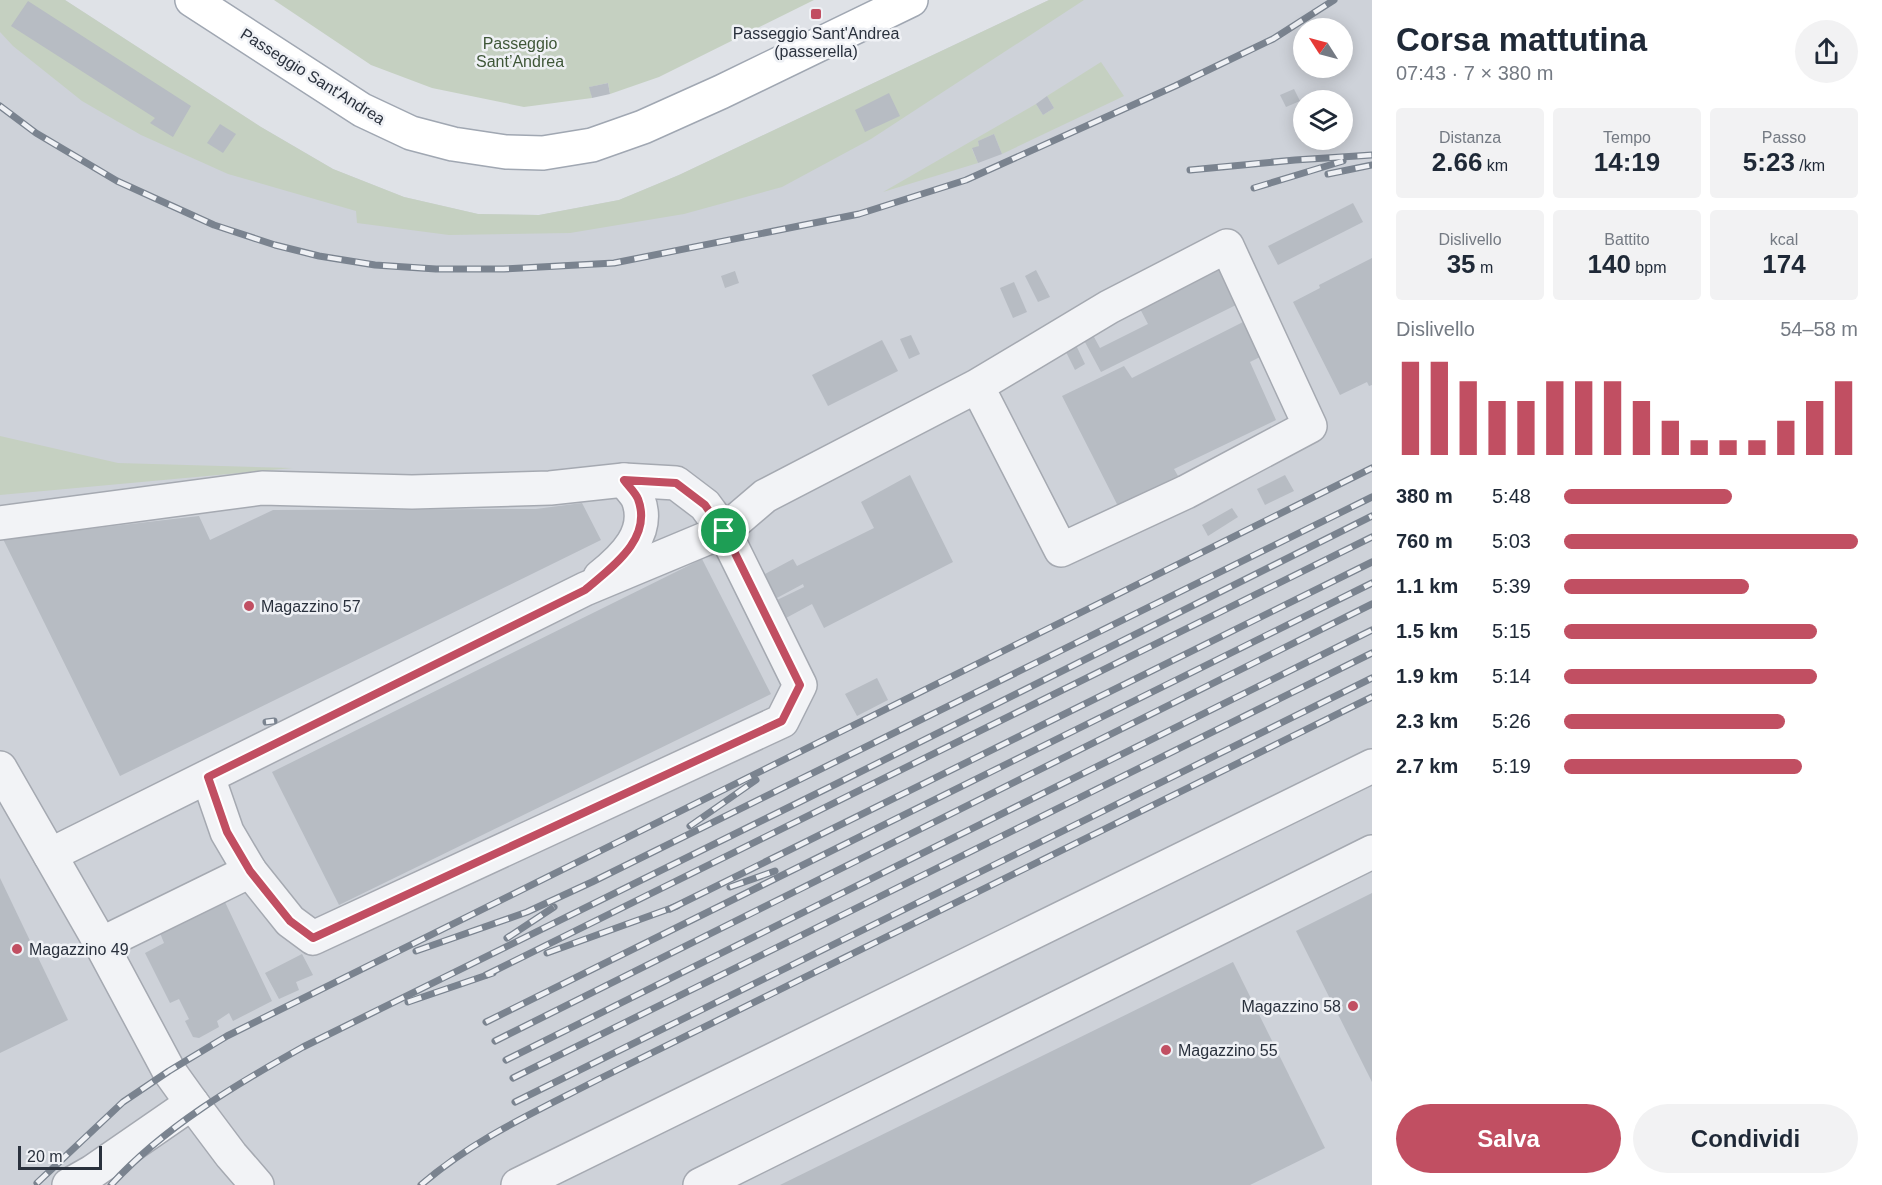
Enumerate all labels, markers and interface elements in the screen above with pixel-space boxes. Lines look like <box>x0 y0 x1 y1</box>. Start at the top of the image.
marker: Passeggio Sant'Andrea (passerella) <box>809 7 823 21</box>
north arrow <box>1293 18 1353 78</box>
map controls <box>1293 18 1353 150</box>
button: share <box>1795 20 1858 83</box>
text: Corsa mattutina <box>1396 21 1647 58</box>
street label: Passeggio Sant'Andrea <box>238 25 388 128</box>
place label: Passeggio Sant'Andrea (passerella) <box>733 25 899 60</box>
park label: Passeggio Sant’Andrea <box>476 35 564 70</box>
text: 07:43 · 7 × 380 m <box>1396 62 1553 84</box>
button: layers <box>1293 90 1353 150</box>
text: Distanza <box>1439 129 1501 146</box>
text: Tempo <box>1603 129 1651 146</box>
text: Passo <box>1762 129 1806 146</box>
text: 2.66 <box>1432 147 1482 177</box>
text: 14:19 <box>1594 147 1660 177</box>
text: 5:23 <box>1743 147 1795 177</box>
text: km <box>1482 157 1508 174</box>
text: /km <box>1795 157 1825 174</box>
text: Dislivello <box>1438 231 1502 248</box>
text: Battito <box>1604 231 1650 248</box>
text: kcal <box>1770 231 1798 248</box>
text: 35 <box>1447 249 1476 279</box>
text: 140 <box>1588 249 1631 279</box>
text: 174 <box>1762 249 1806 279</box>
text: m <box>1476 259 1493 276</box>
text: bpm <box>1631 259 1666 276</box>
text: Dislivello <box>1396 318 1475 340</box>
text: 54–58 m <box>1780 318 1858 340</box>
text: 380 m <box>1396 485 1453 507</box>
text: 5:48 <box>1492 485 1531 507</box>
pin <box>698 505 749 556</box>
icon: arrive <box>707 514 740 547</box>
text: 760 m <box>1396 530 1453 552</box>
text: 5:03 <box>1492 530 1531 552</box>
text: 1.1 km <box>1396 575 1458 597</box>
text: 5:39 <box>1492 575 1531 597</box>
place label: Magazzino 57 <box>261 598 361 615</box>
marker: Magazzino 57 <box>242 599 256 613</box>
text: 1.5 km <box>1396 620 1458 642</box>
text: 5:15 <box>1492 620 1531 642</box>
text: 1.9 km <box>1396 665 1458 687</box>
text: 5:14 <box>1492 665 1531 687</box>
text: 2.3 km <box>1396 710 1458 732</box>
text: 5:26 <box>1492 710 1531 732</box>
text: 2.7 km <box>1396 755 1458 777</box>
text: 5:19 <box>1492 755 1531 777</box>
place label: Magazzino 49 <box>29 941 129 958</box>
marker: Magazzino 49 <box>10 942 24 956</box>
place label: Magazzino 58 <box>1241 998 1341 1015</box>
marker: Magazzino 58 <box>1346 999 1360 1013</box>
place label: Magazzino 55 <box>1178 1042 1278 1059</box>
marker: Magazzino 55 <box>1159 1043 1173 1057</box>
button: Salva <box>1396 1104 1621 1173</box>
button: Condividi <box>1633 1104 1858 1173</box>
scale bar <box>18 1143 102 1170</box>
text: 20 m <box>27 1148 63 1165</box>

